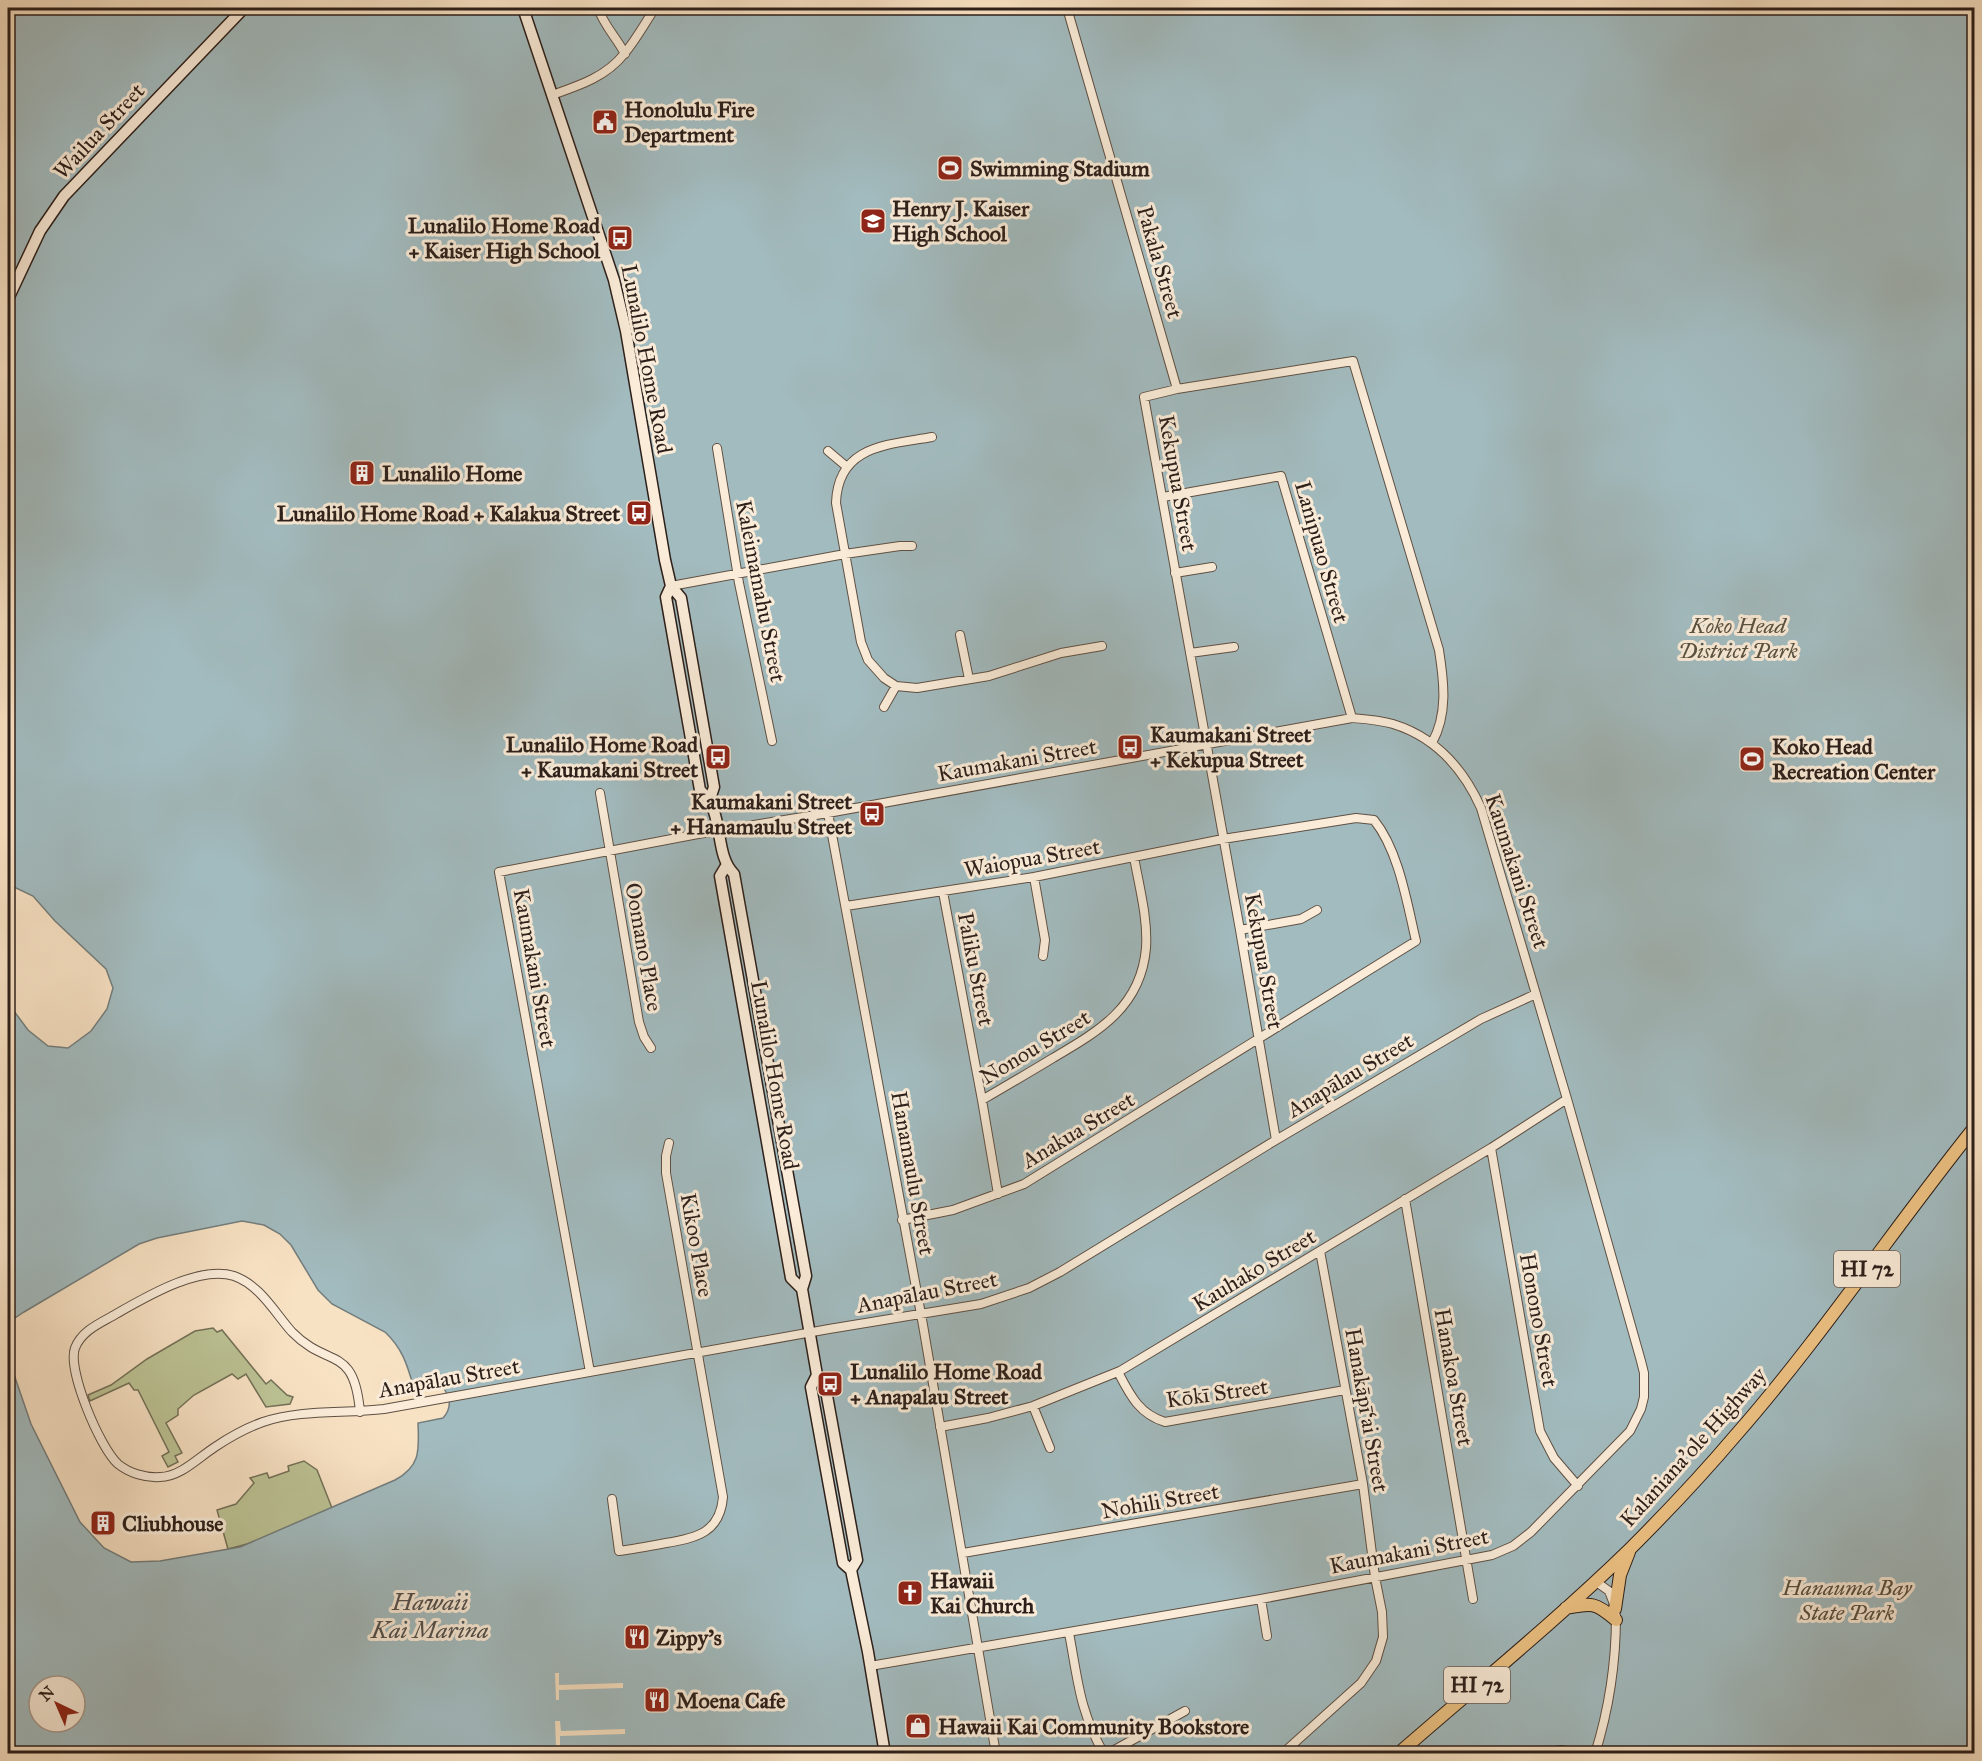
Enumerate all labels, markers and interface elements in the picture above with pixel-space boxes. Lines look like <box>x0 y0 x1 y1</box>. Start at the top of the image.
street label: Wailua Street <box>48 77 150 185</box>
place label: Honolulu Fire Department <box>624 96 755 148</box>
public building icon: Honolulu Fire Department <box>590 107 620 137</box>
sports icon: Swimming Stadium <box>935 153 965 183</box>
place label: Swimming Stadium <box>970 155 1150 182</box>
place label: Henry J. Kaiser High School <box>892 195 1030 247</box>
street label: Pakala Street <box>1131 203 1189 321</box>
school or university icon: Henry J. Kaiser High School <box>858 206 888 236</box>
place label: Lunalilo Home Road + Kaiser High School <box>408 212 601 264</box>
bus stop icon: Lunalilo Home Road + Kaiser High School <box>605 223 635 253</box>
street label: Lunalilo Home Road <box>615 262 679 456</box>
street label: Kekupua Street <box>1153 413 1203 553</box>
building icon: Lunalilo Home <box>347 458 377 488</box>
place label: Lunalilo Home <box>382 460 523 487</box>
street label: Lanipuao Street <box>1289 478 1355 626</box>
bus stop icon: Lunalilo Home Road + Kalakua Street <box>624 498 654 528</box>
street label: Kaleimamahu Street <box>730 498 792 684</box>
place label: Lunalilo Home Road + Kalakua Street <box>277 500 620 527</box>
park label: Koko Head District Park <box>1678 612 1798 664</box>
place label: Kaumakani Street + Kekupua Street <box>1150 721 1311 773</box>
place label: Lunalilo Home Road + Kaumakani Street <box>506 731 699 783</box>
bus stop icon: Kaumakani Street + Kekupua Street <box>1115 732 1145 762</box>
street label: Kaumakani Street <box>935 733 1099 787</box>
place label: Koko Head Recreation Center <box>1772 733 1936 785</box>
bus stop icon: Lunalilo Home Road + Kaumakani Street <box>703 742 733 772</box>
sports icon: Koko Head Recreation Center <box>1737 744 1767 774</box>
place label: Kaumakani Street + Hanamaulu Street <box>670 788 852 840</box>
street label: Kaumakani Street <box>1479 790 1555 952</box>
bus stop icon: Kaumakani Street + Hanamaulu Street <box>857 799 887 829</box>
street label: Waiopua Street <box>962 833 1102 883</box>
street label: Oomano Place <box>619 881 669 1013</box>
street label: Kaumakani Street <box>508 886 562 1050</box>
street label: Kekupua Street <box>1239 891 1289 1031</box>
street label: Paliku Street <box>952 910 1000 1028</box>
street label: Lunalilo Home Road <box>745 978 805 1172</box>
street label: Nonou Street <box>975 1003 1095 1090</box>
street label: Anapālau Street <box>1281 1027 1418 1124</box>
street label: Anakua Street <box>1016 1086 1139 1175</box>
street label: Hanamaulu Street <box>885 1089 941 1257</box>
street label: Kikoo Place <box>675 1191 719 1299</box>
street label: Kauhako Street <box>1188 1223 1321 1317</box>
street label: Honono Street <box>1514 1251 1564 1389</box>
road number: HI 72 <box>1834 1251 1900 1287</box>
street label: Anapālau Street <box>853 1265 1000 1319</box>
street label: Hanakoa Street <box>1429 1306 1479 1448</box>
street label: Hanakāpī‘ai Street <box>1339 1326 1395 1494</box>
street label: Anapālau Street <box>375 1352 522 1404</box>
place label: Lunalilo Home Road + Anapalau Street <box>850 1358 1043 1410</box>
street label: Kalaniana’ole Highway <box>1614 1361 1772 1532</box>
bus stop icon: Lunalilo Home Road + Anapalau Street <box>815 1369 845 1399</box>
street label: Kōkī Street <box>1164 1372 1270 1414</box>
street label: Nohili Street <box>1099 1477 1221 1525</box>
building icon: Cliubhouse <box>88 1508 118 1538</box>
place label: Cliubhouse <box>122 1510 223 1537</box>
street label: Kaumakani Street <box>1327 1522 1491 1580</box>
place label: Hawaii Kai Church <box>930 1567 1035 1619</box>
park label: Hanauma Bay State Park <box>1781 1574 1913 1626</box>
church icon: Hawaii Kai Church <box>895 1578 925 1608</box>
water label: Hawaii Kai Marina <box>370 1587 489 1645</box>
restaurant icon: Zippy's <box>622 1622 652 1652</box>
place label: Zippy's <box>656 1624 722 1651</box>
road number: HI 72 <box>1444 1667 1510 1703</box>
north arrow <box>27 1674 87 1734</box>
text: N <box>35 1682 59 1705</box>
restaurant icon: Moena Cafe <box>642 1685 672 1715</box>
place label: Moena Cafe <box>676 1687 785 1714</box>
shop icon: Hawaii Kai Community Bookstore <box>903 1711 933 1741</box>
place label: Hawaii Kai Community Bookstore <box>938 1713 1249 1740</box>

